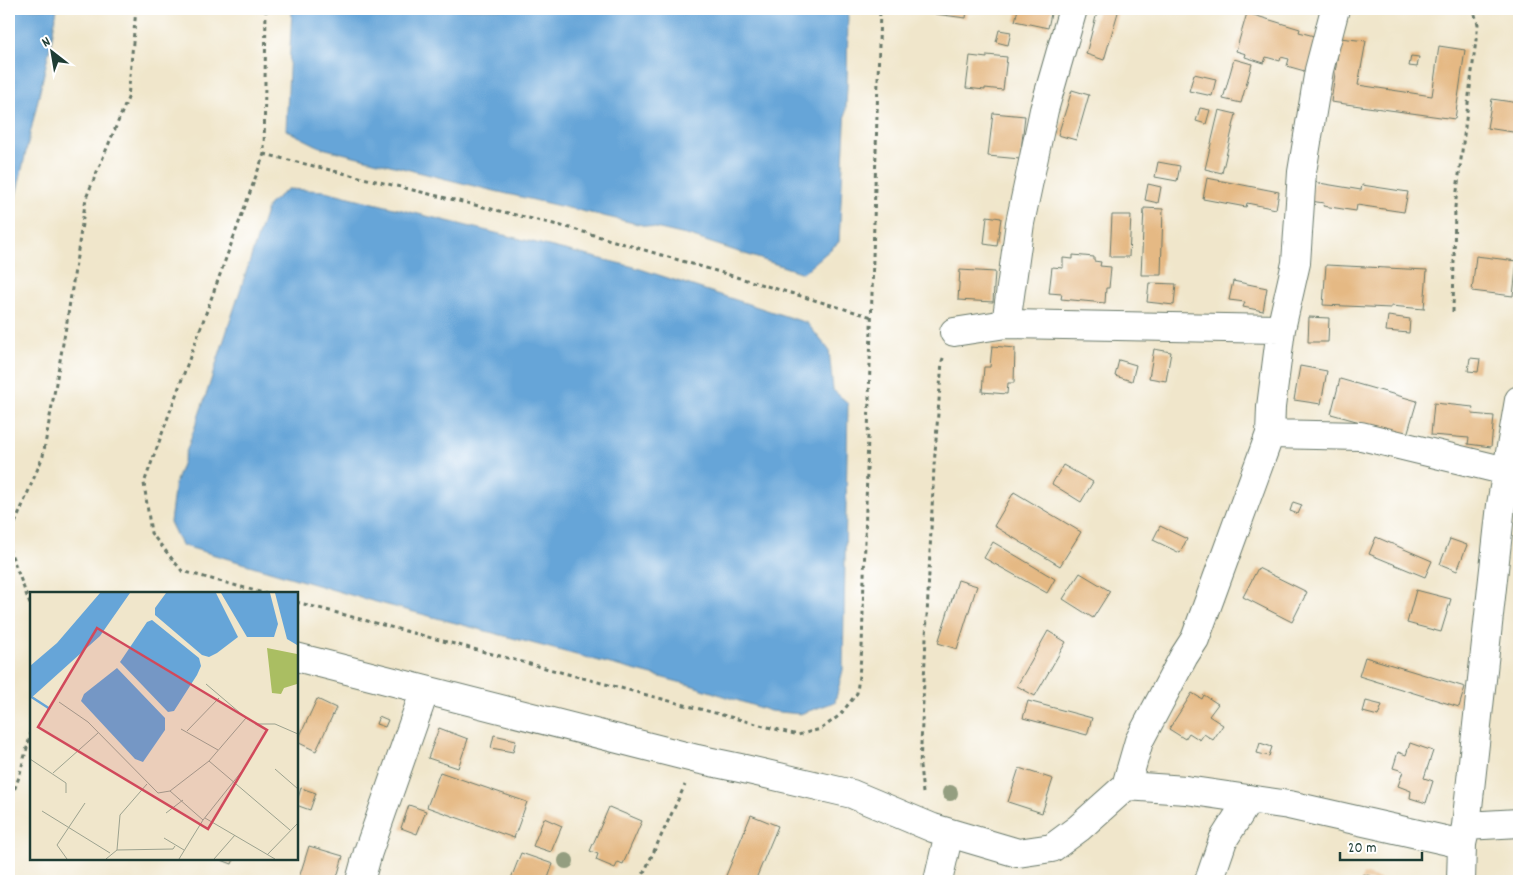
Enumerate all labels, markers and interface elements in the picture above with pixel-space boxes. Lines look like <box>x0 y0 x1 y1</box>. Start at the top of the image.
north arrow <box>28 28 78 78</box>
text: N <box>38 32 55 53</box>
inset map <box>30 592 298 860</box>
scale bar <box>1340 830 1423 862</box>
text: 20 m <box>1348 838 1376 860</box>

